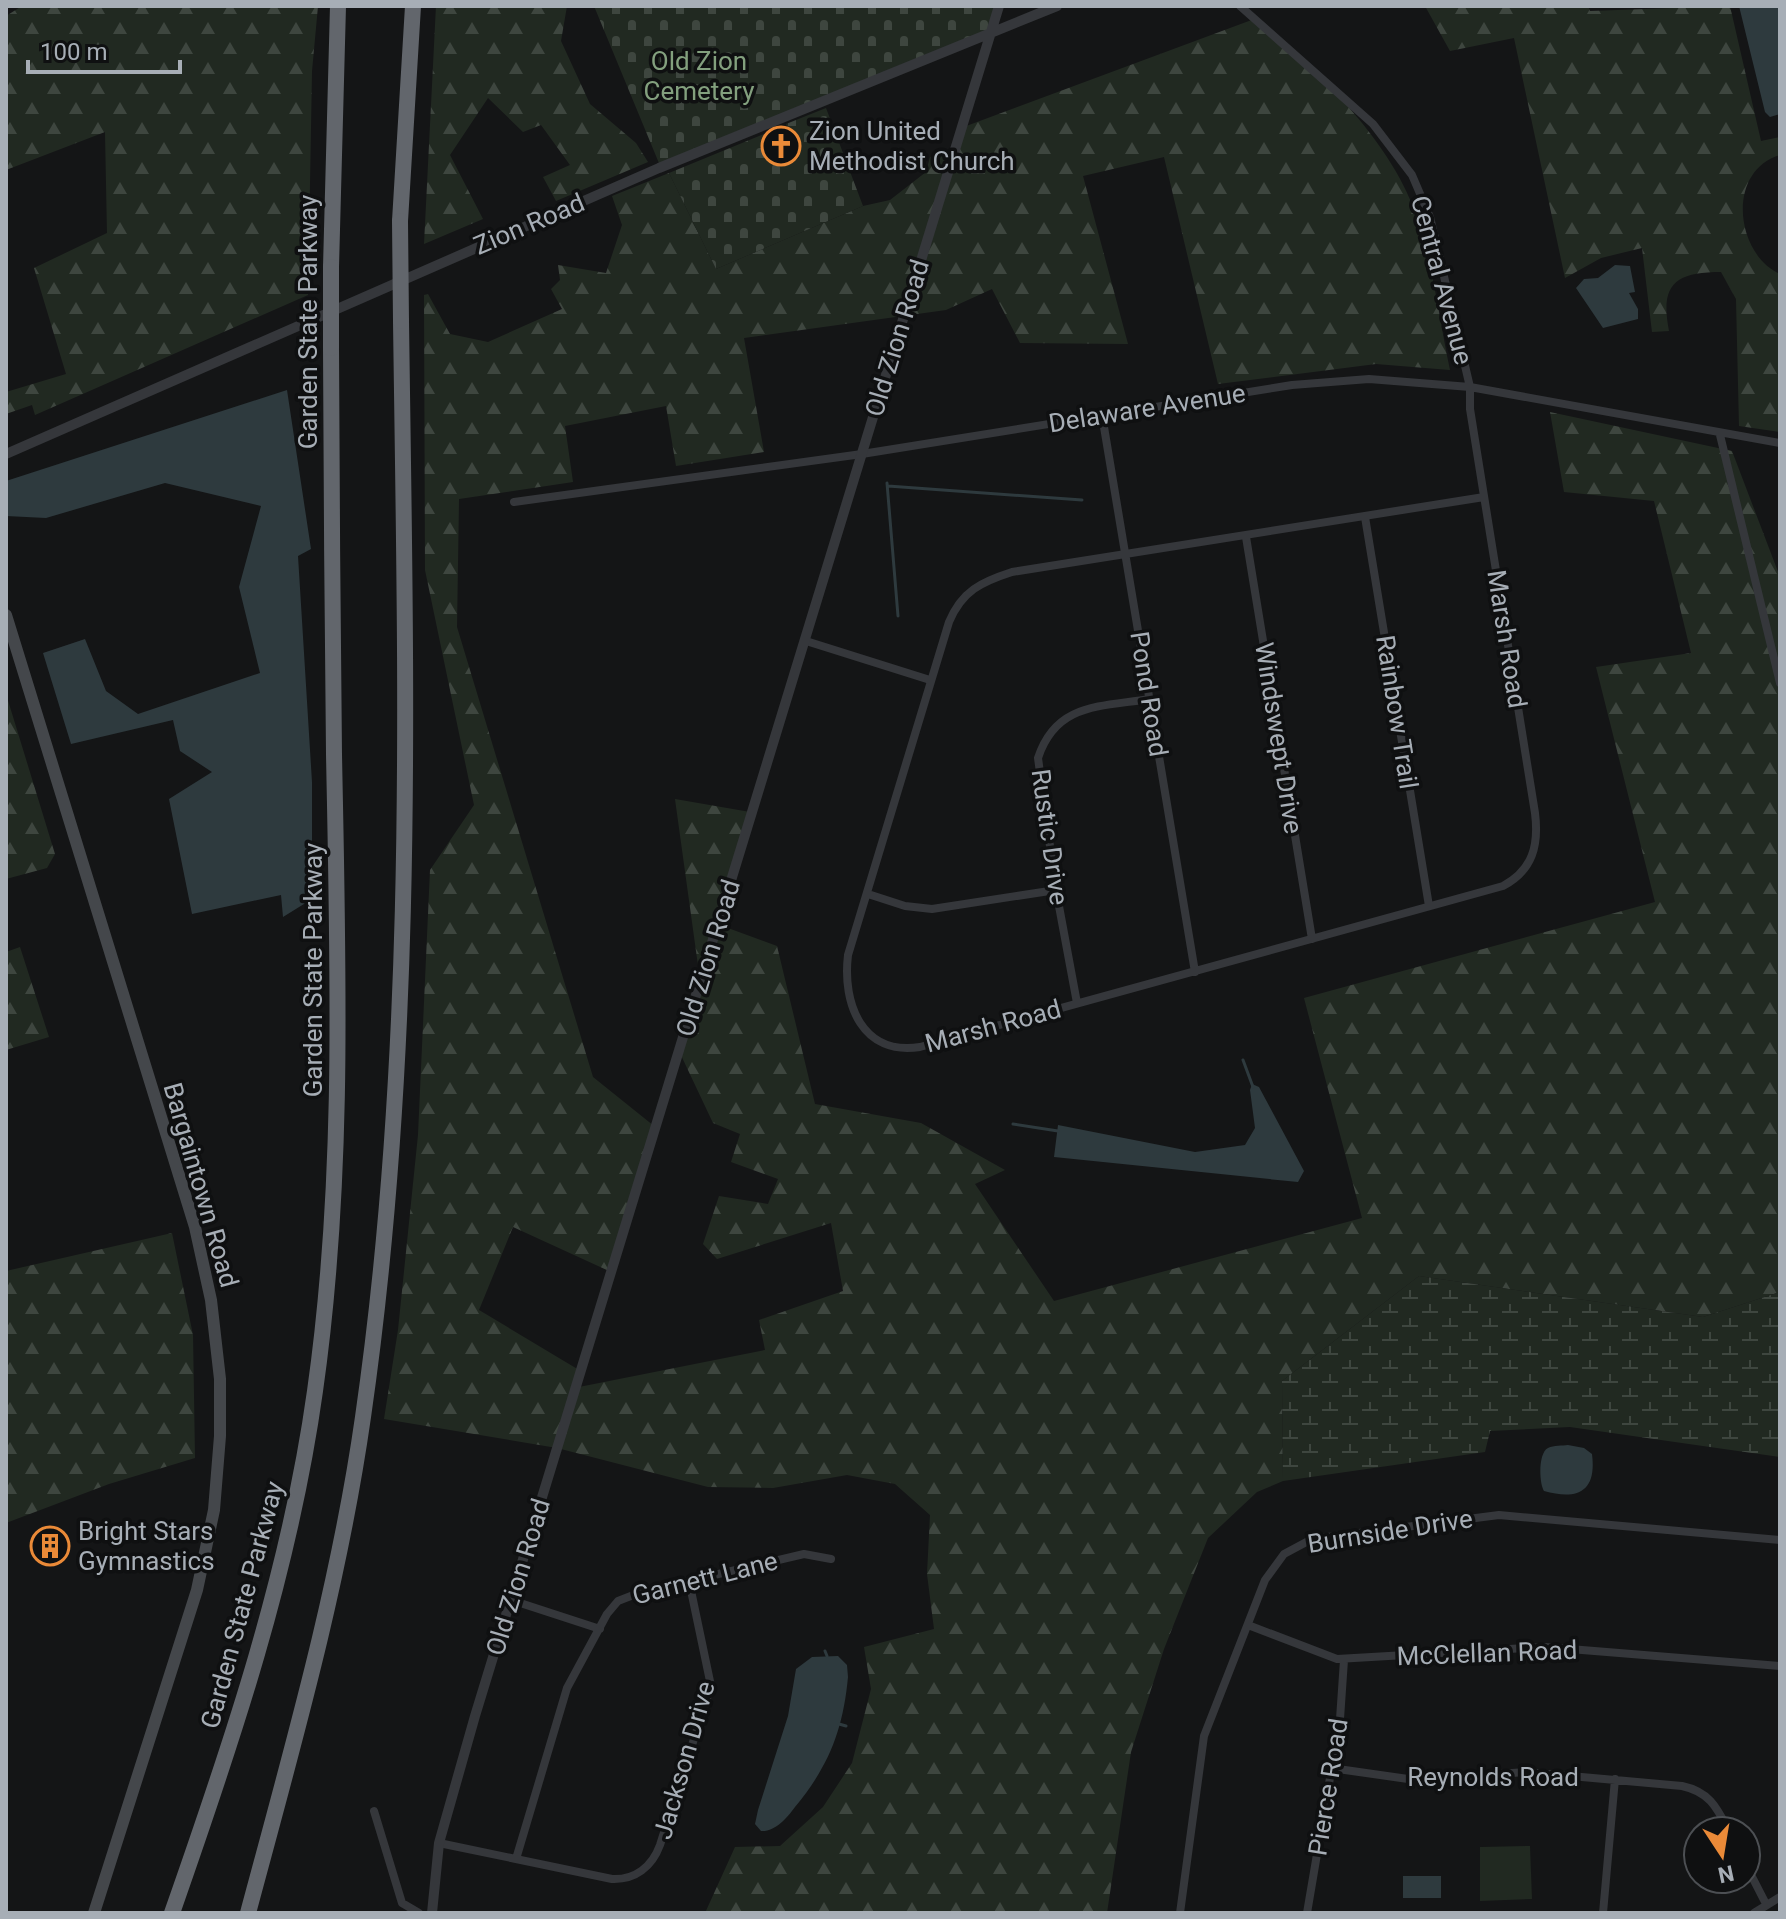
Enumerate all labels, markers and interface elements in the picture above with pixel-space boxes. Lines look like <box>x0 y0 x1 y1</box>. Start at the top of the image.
scale bar <box>28 24 180 74</box>
text: 100 m <box>40 38 107 66</box>
park label: Old Zion Cemetery <box>644 46 754 106</box>
place label: Zion United Methodist Church <box>809 116 1015 176</box>
church icon: Zion United Methodist Church <box>760 125 802 167</box>
street label: Zion Road <box>469 187 589 261</box>
street label: Central Avenue <box>1405 192 1479 368</box>
street label: Garden State Parkway <box>293 195 323 449</box>
street label: Old Zion Road <box>859 256 935 420</box>
street label: Delaware Avenue <box>1046 378 1248 438</box>
street label: Marsh Road <box>1481 568 1533 710</box>
street label: Pond Road <box>1124 629 1174 759</box>
street label: Rainbow Trail <box>1370 633 1424 791</box>
street label: Windswept Drive <box>1249 640 1309 836</box>
street label: Rustic Drive <box>1026 767 1074 907</box>
street label: Garden State Parkway <box>298 843 328 1097</box>
street label: Old Zion Road <box>670 876 746 1040</box>
street label: Marsh Road <box>922 993 1064 1059</box>
street label: Bargaintown Road <box>157 1079 245 1291</box>
street label: Garden State Parkway <box>195 1478 289 1732</box>
street label: Old Zion Road <box>480 1495 556 1659</box>
street label: Burnside Drive <box>1305 1503 1475 1559</box>
place label: Bright Stars Gymnastics <box>78 1516 215 1576</box>
building icon: Bright Stars Gymnastics <box>29 1525 71 1567</box>
street label: Garnett Lane <box>629 1545 781 1611</box>
street label: McClellan Road <box>1396 1635 1578 1671</box>
street label: Jackson Drive <box>647 1678 721 1842</box>
street label: Pierce Road <box>1302 1716 1354 1858</box>
street label: Reynolds Road <box>1407 1762 1579 1792</box>
north arrow <box>1682 1815 1762 1895</box>
text: N <box>1716 1860 1736 1888</box>

